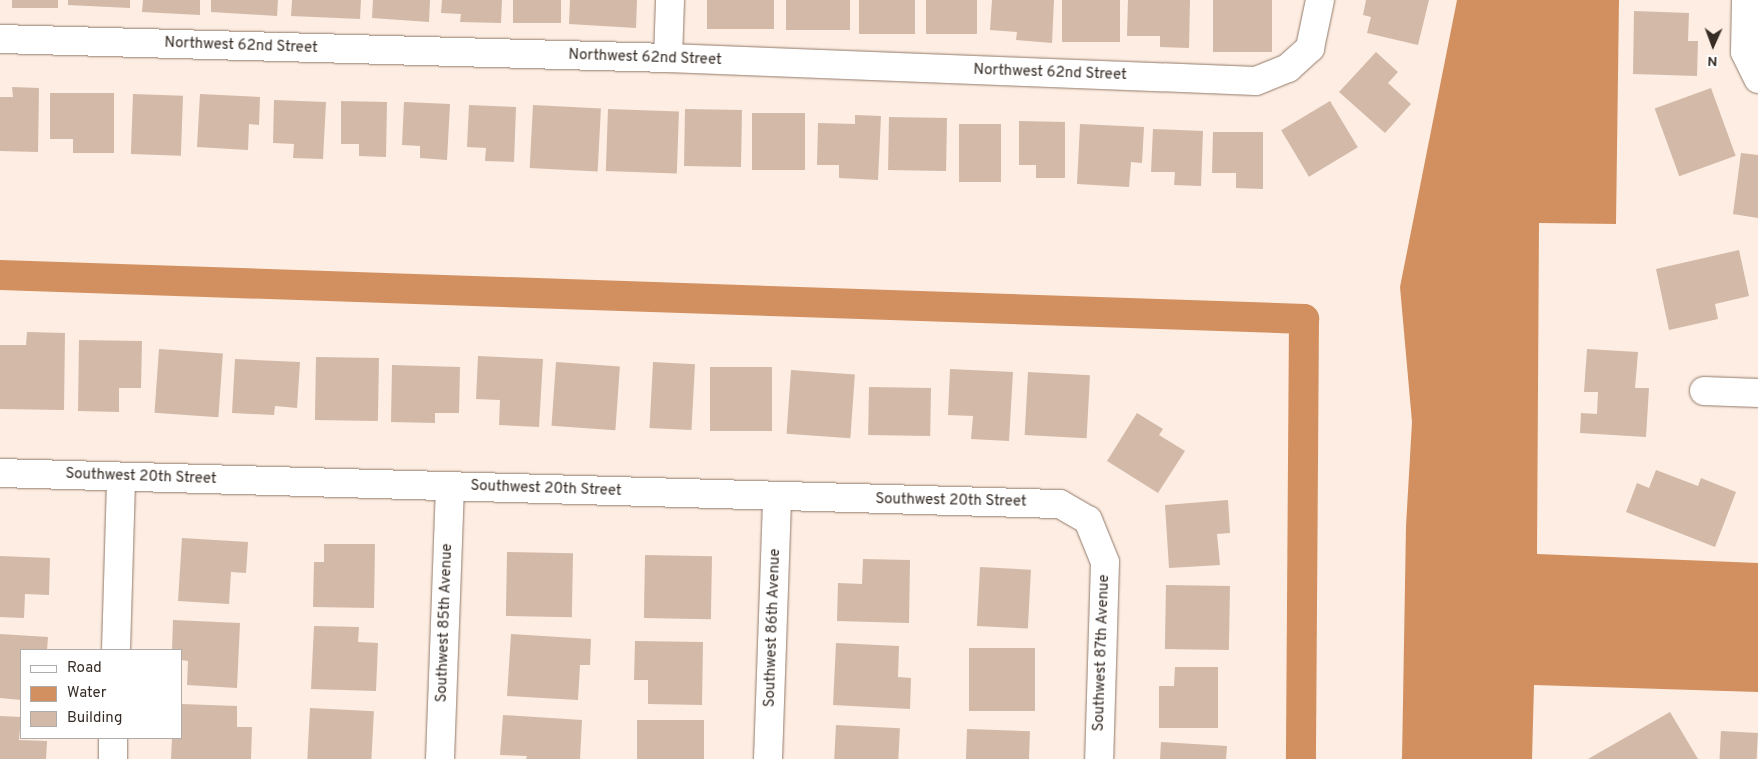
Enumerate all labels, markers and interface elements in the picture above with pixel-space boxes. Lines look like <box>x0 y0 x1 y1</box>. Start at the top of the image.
north arrow <box>1688 20 1738 70</box>
street label: Northwest 62nd Street <box>164 34 318 58</box>
street label: Northwest 62nd Street <box>568 46 722 70</box>
text: N <box>1707 52 1718 69</box>
street label: Northwest 62nd Street <box>973 61 1127 85</box>
street label: Southwest 20th Street <box>65 465 217 489</box>
street label: Southwest 20th Street <box>470 477 622 501</box>
street label: Southwest 20th Street <box>875 491 1027 511</box>
street label: Southwest 85th Avenue <box>433 543 457 703</box>
street label: Southwest 86th Avenue <box>761 548 785 708</box>
street label: Southwest 87th Avenue <box>1090 574 1114 732</box>
legend <box>20 649 182 739</box>
text: Road <box>67 659 102 678</box>
text: Water <box>67 684 106 703</box>
text: Building <box>67 709 122 728</box>

